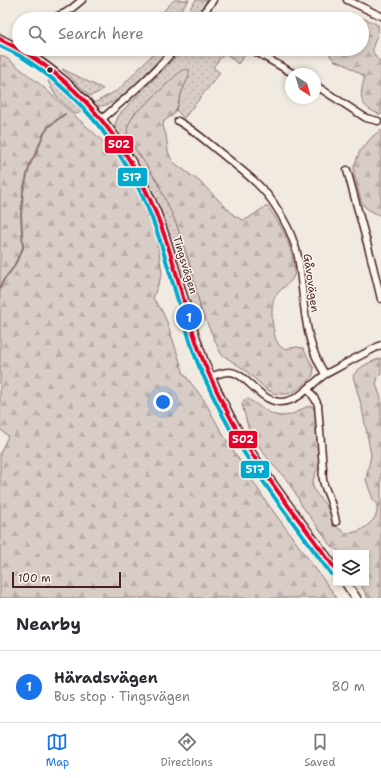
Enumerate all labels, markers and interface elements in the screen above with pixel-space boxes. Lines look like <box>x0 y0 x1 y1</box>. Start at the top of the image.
search box <box>12 12 369 56</box>
icon: search <box>26 23 48 45</box>
text: Search here <box>58 24 144 44</box>
unlabelled marker <box>45 65 55 75</box>
north arrow <box>285 68 321 104</box>
line badge: 502 <box>104 135 134 154</box>
text: 502 <box>108 137 130 152</box>
line badge: 517 <box>117 167 148 187</box>
text: 517 <box>122 170 142 185</box>
street label: Tingsvägen <box>169 234 201 296</box>
street label: Gåvovägen <box>299 253 323 314</box>
pin: 1 <box>176 302 202 332</box>
your location <box>153 392 173 412</box>
line badge: 502 <box>228 430 258 449</box>
text: 502 <box>232 432 254 447</box>
line badge: 517 <box>240 460 270 479</box>
text: 517 <box>245 462 265 477</box>
map controls <box>333 550 369 586</box>
button: layers <box>333 550 369 586</box>
scale bar <box>12 570 121 589</box>
text: 100 m <box>18 571 51 586</box>
text: Nearby <box>16 613 81 635</box>
text: Häradsvägen <box>54 668 158 688</box>
text: 1 <box>26 678 32 695</box>
text: 80 m <box>331 678 365 695</box>
text: Bus stop · Tingsvägen <box>54 688 190 705</box>
tab: Map <box>46 731 69 770</box>
tab: Directions <box>160 731 213 770</box>
tab: Saved <box>304 731 335 770</box>

